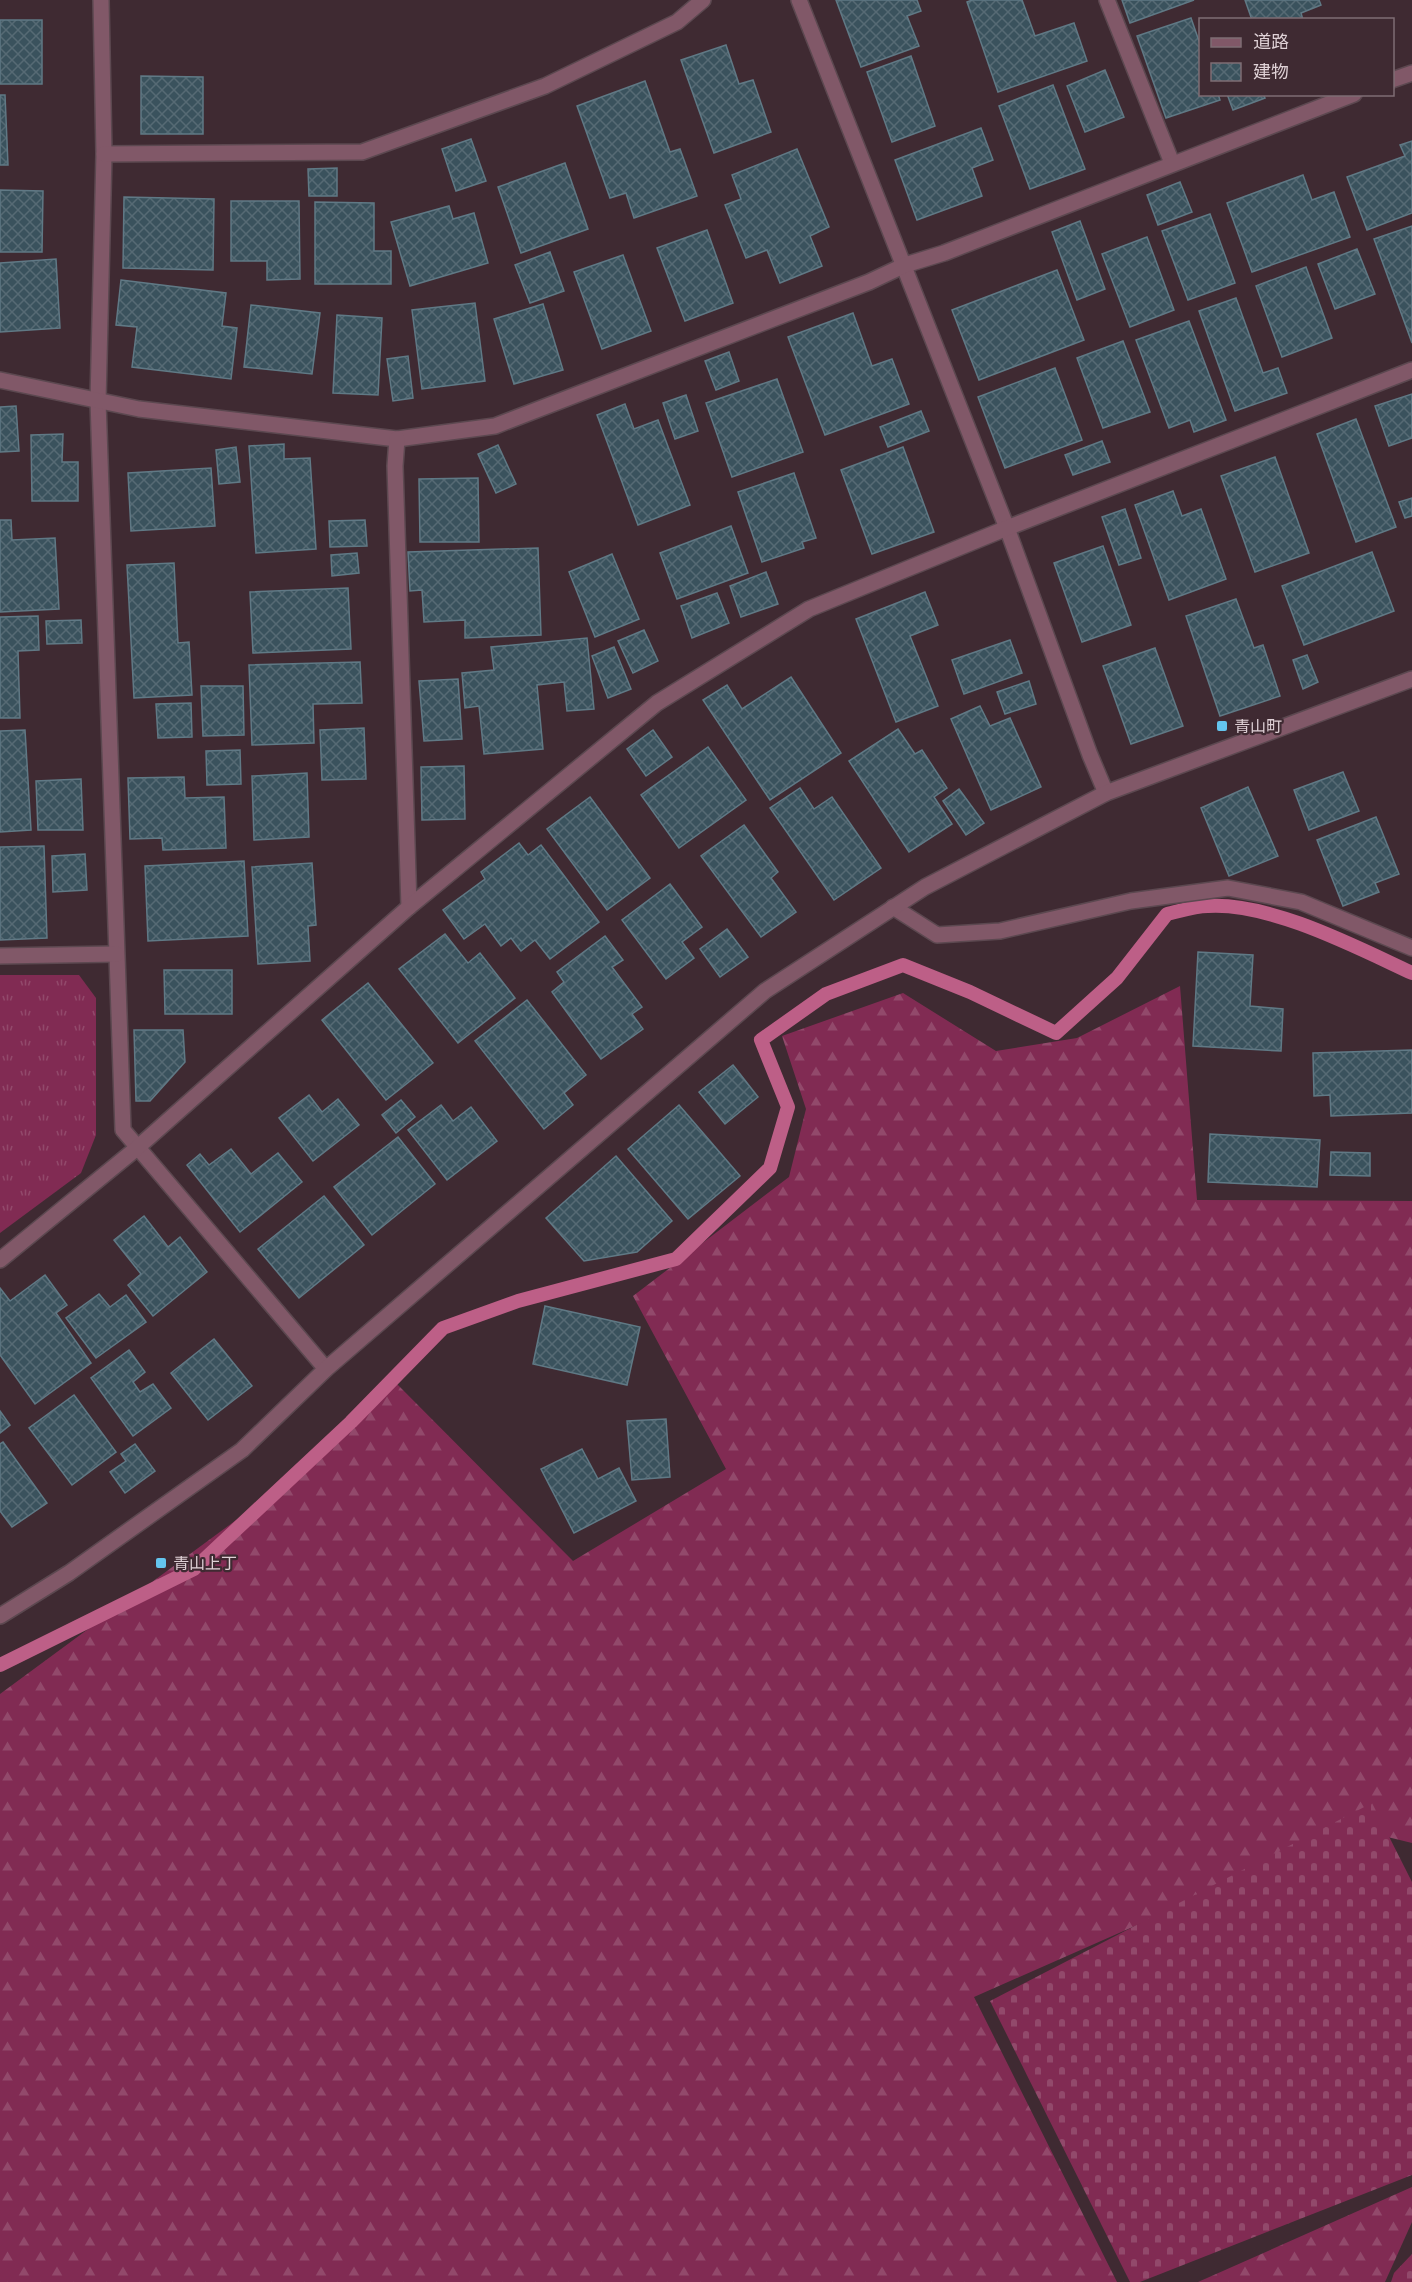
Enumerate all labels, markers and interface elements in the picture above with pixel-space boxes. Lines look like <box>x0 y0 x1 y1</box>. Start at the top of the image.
legend <box>1199 18 1394 96</box>
text: 道路 <box>1253 30 1289 52</box>
text: 建物 <box>1253 60 1289 82</box>
place label: 青山町 <box>1234 716 1282 735</box>
marker: 青山町 <box>1215 719 1229 733</box>
place label: 青山上丁 <box>173 1553 237 1572</box>
marker: 青山上丁 <box>154 1556 168 1570</box>

